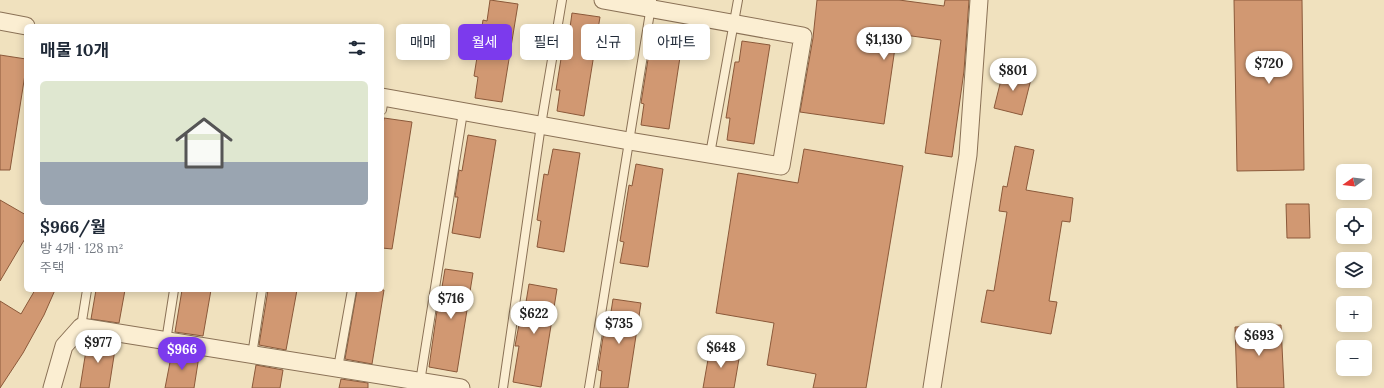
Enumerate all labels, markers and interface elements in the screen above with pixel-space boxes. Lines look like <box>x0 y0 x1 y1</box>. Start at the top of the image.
chip: 매매 <box>396 24 450 60</box>
chip: 월세 <box>458 24 512 60</box>
chip: 필터 <box>520 24 573 60</box>
chip: 신규 <box>581 24 635 60</box>
chip: 아파트 <box>643 24 710 60</box>
pin: $1,130 <box>851 27 917 61</box>
text: $1,130 <box>866 31 903 48</box>
icon: filters <box>346 37 368 59</box>
text: 매물 10개 <box>40 39 109 61</box>
pin: $720 <box>1245 51 1293 85</box>
text: $720 <box>1255 55 1283 72</box>
pin: $801 <box>989 58 1037 92</box>
text: $801 <box>999 62 1027 79</box>
icon: home <box>168 107 240 179</box>
north arrow <box>1336 164 1372 200</box>
map controls <box>1336 164 1372 376</box>
button: locate <box>1336 208 1372 244</box>
text: $966/월 <box>40 216 106 238</box>
text: 방 4개 · 128 m² <box>40 240 124 257</box>
button: layers <box>1336 252 1372 288</box>
text: 주택 <box>40 259 64 276</box>
pin: $716 <box>427 286 475 320</box>
text: $716 <box>438 290 464 307</box>
button: + <box>1336 296 1372 332</box>
pin: $622 <box>510 301 558 335</box>
text: $622 <box>520 305 548 322</box>
pin: $735 <box>595 311 643 345</box>
text: $735 <box>605 315 633 332</box>
pin: $693 <box>1235 323 1283 357</box>
text: $693 <box>1244 327 1274 344</box>
pin: $977 <box>74 330 122 364</box>
text: $977 <box>84 334 112 351</box>
pin: $648 <box>697 335 745 369</box>
pin: $966 <box>158 337 206 371</box>
text: $648 <box>706 339 736 356</box>
button: − <box>1336 340 1372 376</box>
text: $966 <box>167 341 197 358</box>

